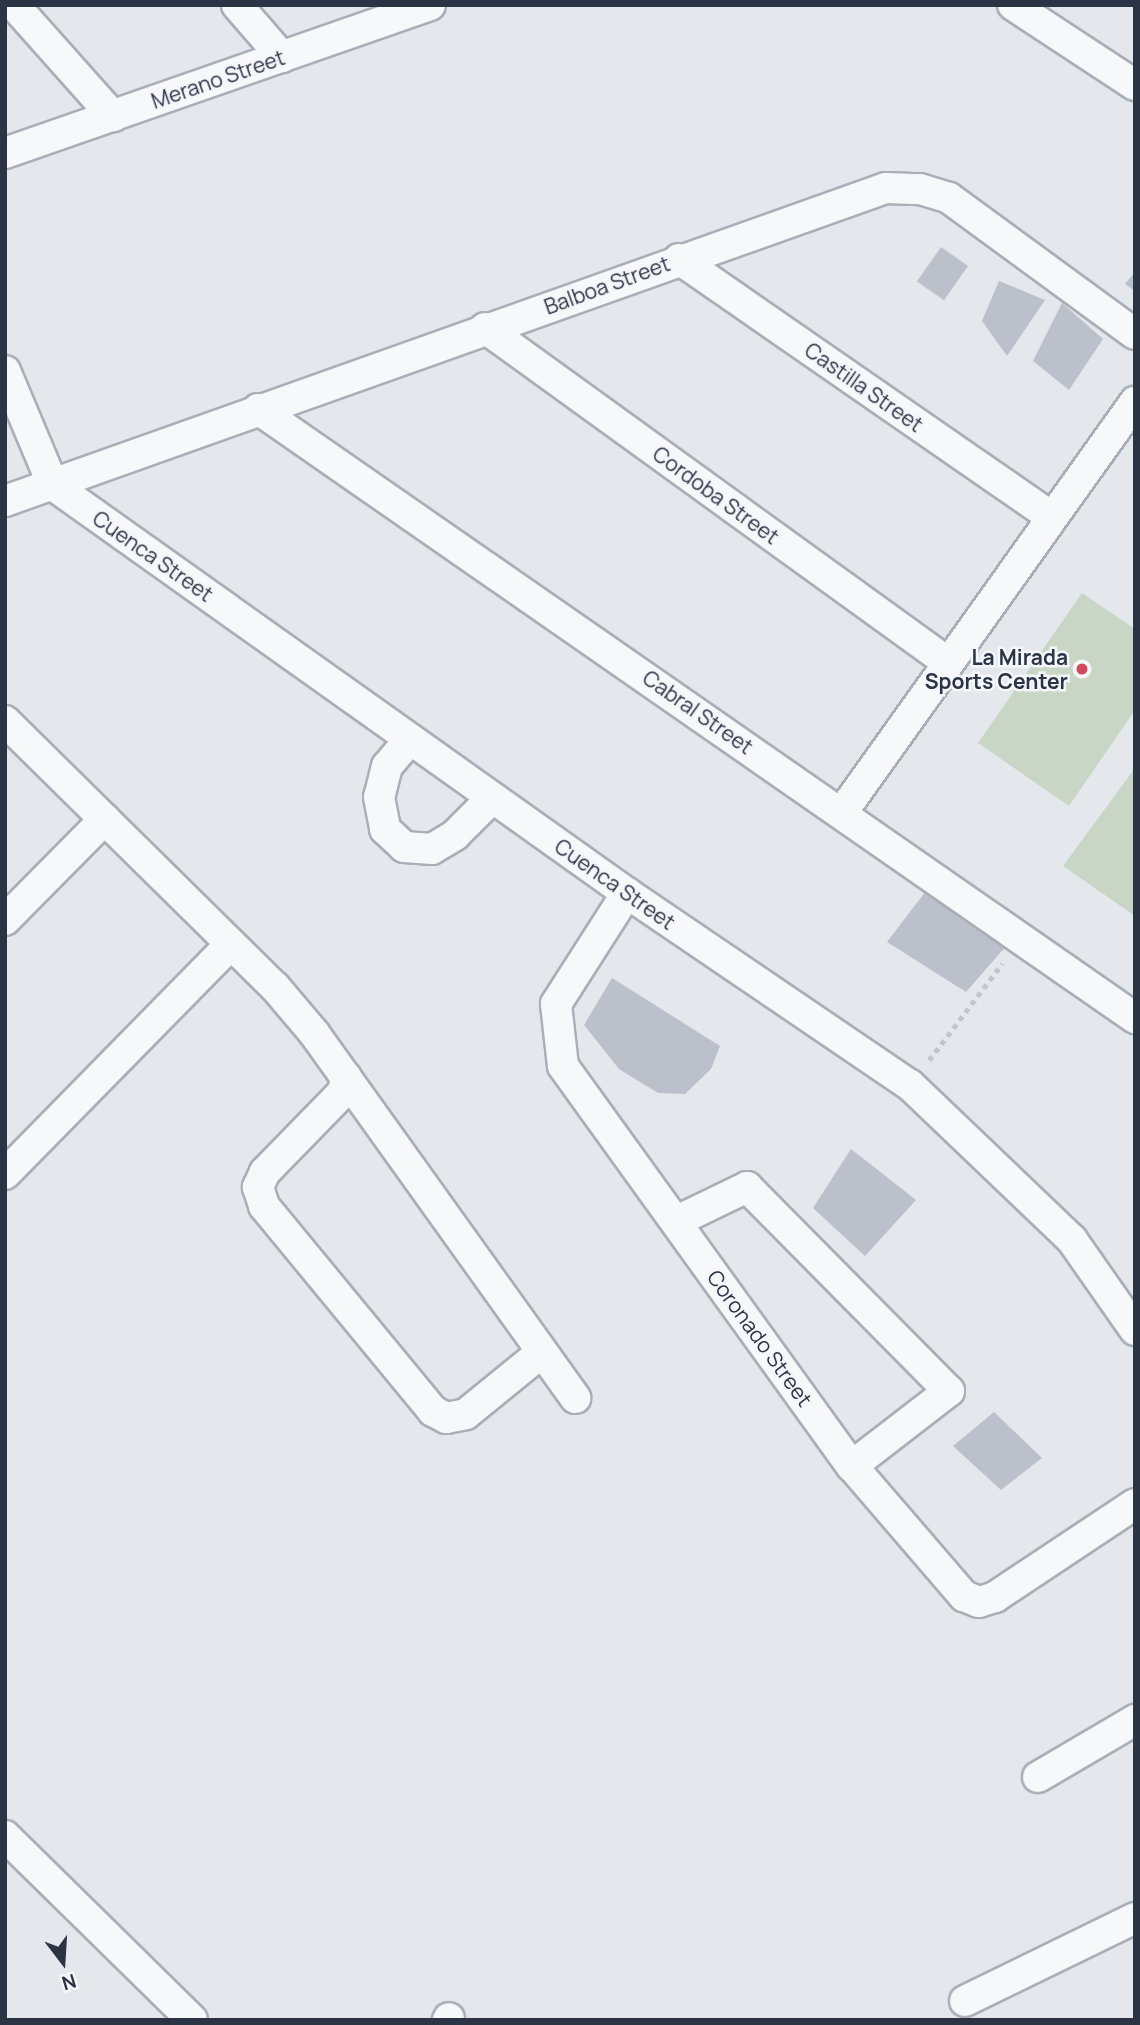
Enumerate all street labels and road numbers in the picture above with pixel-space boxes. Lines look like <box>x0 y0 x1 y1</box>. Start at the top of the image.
street label: Merano Street <box>148 44 288 114</box>
street label: Balboa Street <box>541 251 673 319</box>
street label: Castilla Street <box>800 337 928 437</box>
street label: Cordoba Street <box>648 441 784 549</box>
street label: Cuenca Street <box>88 505 218 607</box>
street label: Cabral Street <box>638 665 758 759</box>
street label: Cuenca Street <box>550 833 680 935</box>
street label: Coronado Street <box>702 1265 818 1411</box>

